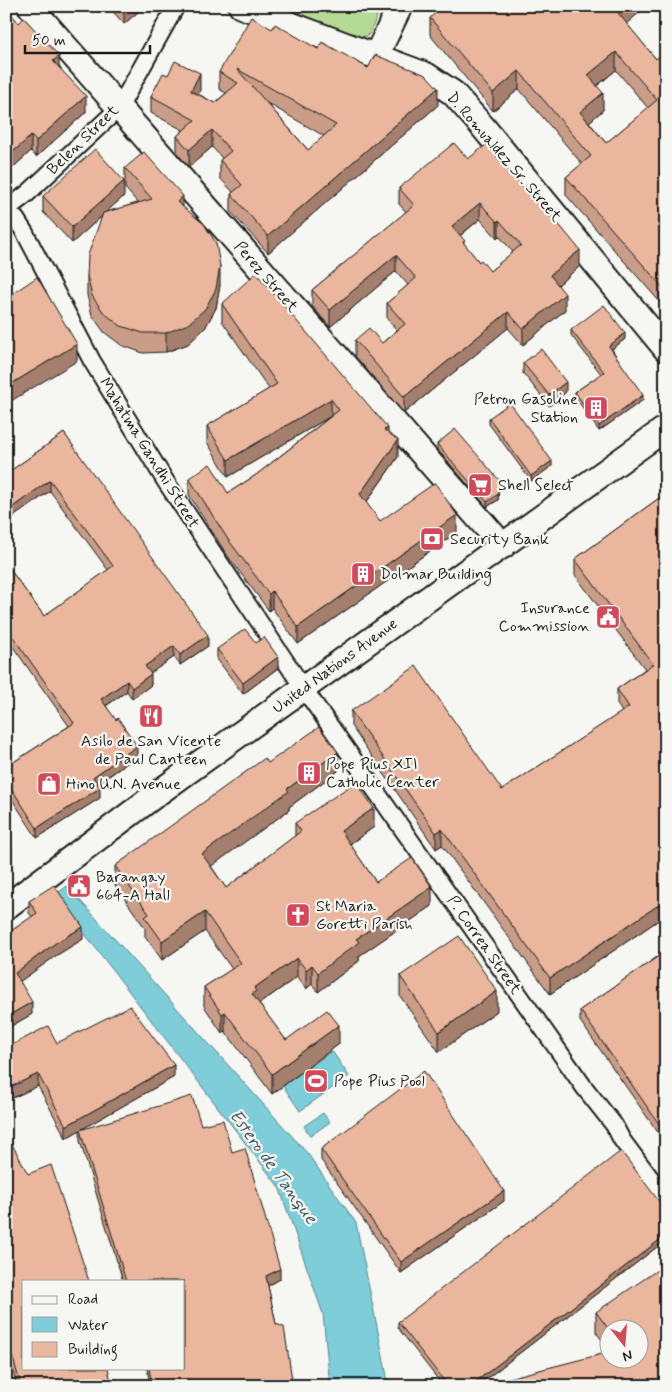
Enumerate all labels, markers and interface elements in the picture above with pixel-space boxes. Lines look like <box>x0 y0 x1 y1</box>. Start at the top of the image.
scale bar <box>25 22 150 54</box>
text: 50 m <box>32 31 66 51</box>
street label: D. Romualdez Sr. Street <box>442 88 567 227</box>
street label: Belen Street <box>43 100 124 180</box>
street label: Perez Street <box>229 237 303 318</box>
street label: Mahatma Gandhi Street <box>94 374 204 533</box>
place label: Petron Gasoline Station <box>474 389 578 428</box>
building icon: Petron Gasoline Station <box>583 395 609 421</box>
supermarket icon: Shell Select <box>467 472 493 498</box>
place label: Shell Select <box>498 475 574 496</box>
bank icon: Security Bank <box>419 526 445 552</box>
place label: Security Bank <box>450 529 549 550</box>
building icon: Dolmar Building <box>350 561 376 587</box>
place label: Dolmar Building <box>380 564 492 586</box>
place label: Insurance Commission <box>499 598 590 637</box>
public building icon: Insurance Commission <box>595 604 621 630</box>
street label: United Nations Avenue <box>268 613 402 719</box>
restaurant icon: Asilo de San Vicente de Paul Canteen <box>138 703 164 729</box>
place label: Asilo de San Vicente de Paul Canteen <box>81 731 221 770</box>
place label: Pope Pius XII Catholic Center <box>326 754 439 793</box>
building icon: Pope Pius XII Catholic Center <box>296 760 322 786</box>
shop icon: Hino U.N. Avenue <box>36 771 62 797</box>
place label: Hino U.N. Avenue <box>66 774 181 795</box>
place label: Barangay 664-A Hall <box>96 867 170 906</box>
public building icon: Barangay 664-A Hall <box>66 873 92 899</box>
street label: P. Correa Street <box>442 891 526 999</box>
place label: St Maria Goretti Parish <box>316 896 413 935</box>
church icon: St Maria Goretti Parish <box>285 902 311 928</box>
sports icon: Pope Pius Pool <box>303 1068 329 1094</box>
place label: Pope Pius Pool <box>334 1071 425 1092</box>
water label: Estero de Tanque <box>223 1105 323 1230</box>
legend <box>22 1280 185 1370</box>
text: Road <box>68 1290 98 1310</box>
text: Water <box>68 1316 108 1336</box>
north arrow <box>600 1320 650 1370</box>
text: Building <box>68 1340 118 1361</box>
text: N <box>620 1346 635 1365</box>

